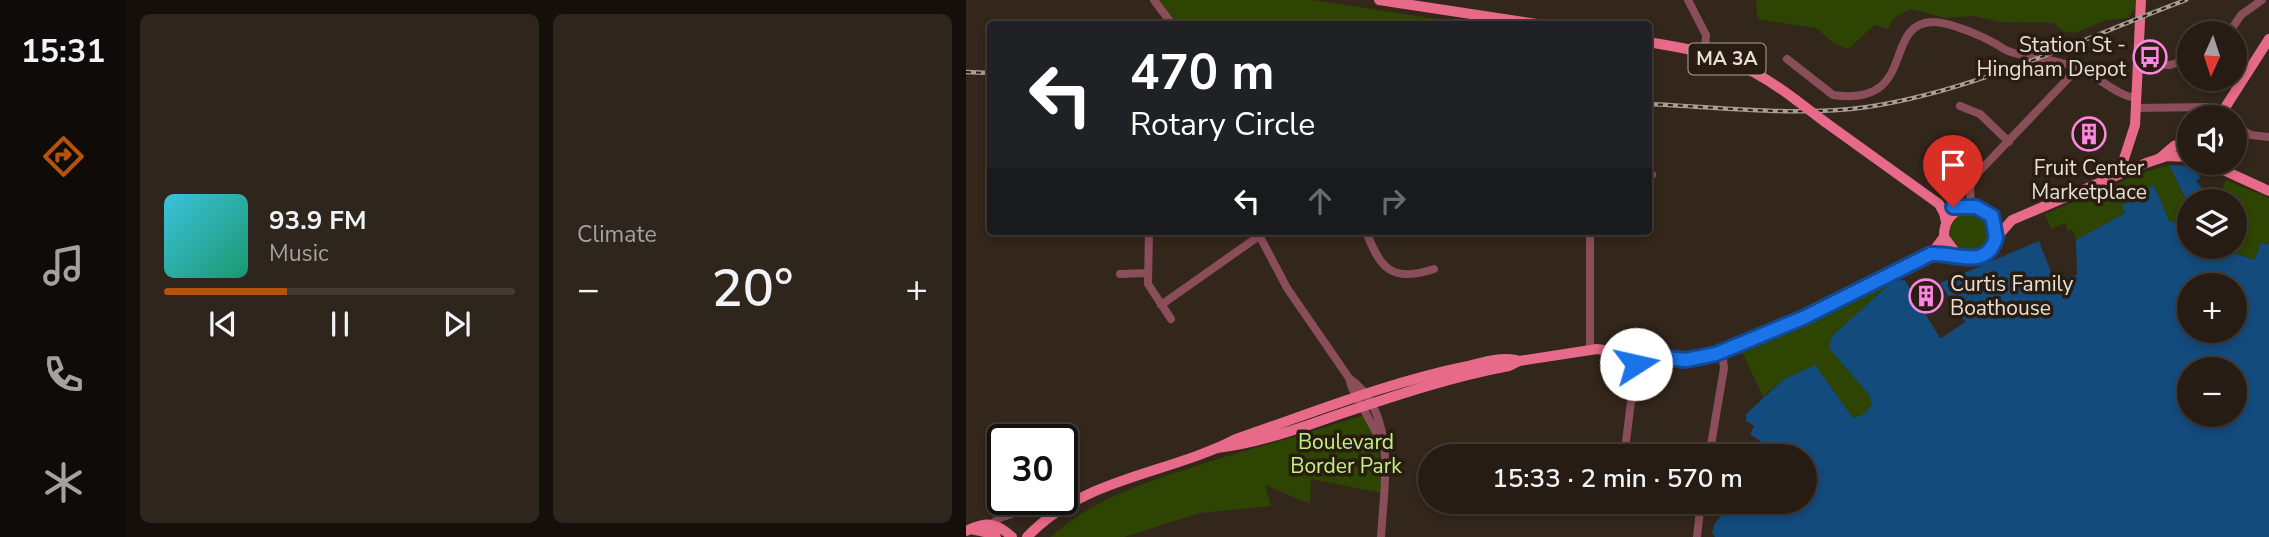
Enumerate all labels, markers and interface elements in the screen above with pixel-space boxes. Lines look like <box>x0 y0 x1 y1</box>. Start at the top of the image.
north arrow <box>2177 21 2247 91</box>
map controls <box>2177 21 2247 427</box>
text: 15:31 <box>21 30 105 73</box>
place label: Station St - Hingham Depot <box>1977 31 2127 83</box>
bus stop icon: Station St - Hingham Depot <box>2131 38 2169 76</box>
text: 470 m <box>1130 39 1274 106</box>
road number: MA 3A <box>1688 44 1766 74</box>
icon: left <box>1015 49 1106 140</box>
text: Rotary Circle <box>1130 103 1315 146</box>
button: sound <box>2177 105 2247 175</box>
building icon: Fruit Center Marketplace <box>2070 115 2108 153</box>
icon: directions <box>39 132 88 181</box>
pin <box>1923 135 1983 207</box>
icon: arrive <box>1934 146 1972 184</box>
place label: Fruit Center Marketplace <box>2031 154 2147 206</box>
icon: left <box>1228 182 1266 220</box>
icon: ahead <box>1301 182 1339 220</box>
icon: right <box>1374 182 1412 220</box>
button: layers <box>2177 189 2247 259</box>
text: 93.9 FM <box>269 203 366 238</box>
text: Climate <box>577 219 657 250</box>
text: Music <box>269 238 329 269</box>
icon: music <box>39 241 88 290</box>
text: 20° <box>712 253 793 324</box>
text: − <box>577 264 600 315</box>
text: + <box>905 264 928 315</box>
place label: Curtis Family Boathouse <box>1950 270 2074 322</box>
button: + <box>2177 273 2247 343</box>
building icon: Curtis Family Boathouse <box>1907 277 1945 315</box>
icon: previous <box>204 305 242 343</box>
icon: pause <box>321 305 359 343</box>
icon: next <box>438 305 476 343</box>
position arrow <box>1599 327 1673 401</box>
icon: phone <box>39 350 88 399</box>
button: − <box>2177 357 2247 427</box>
speed limit sign: 30 <box>987 424 1078 515</box>
park label: Boulevard Border Park <box>1290 428 1402 480</box>
icon: climate <box>39 458 88 507</box>
text: 15:33 · 2 min · 570 m <box>1492 461 1743 496</box>

